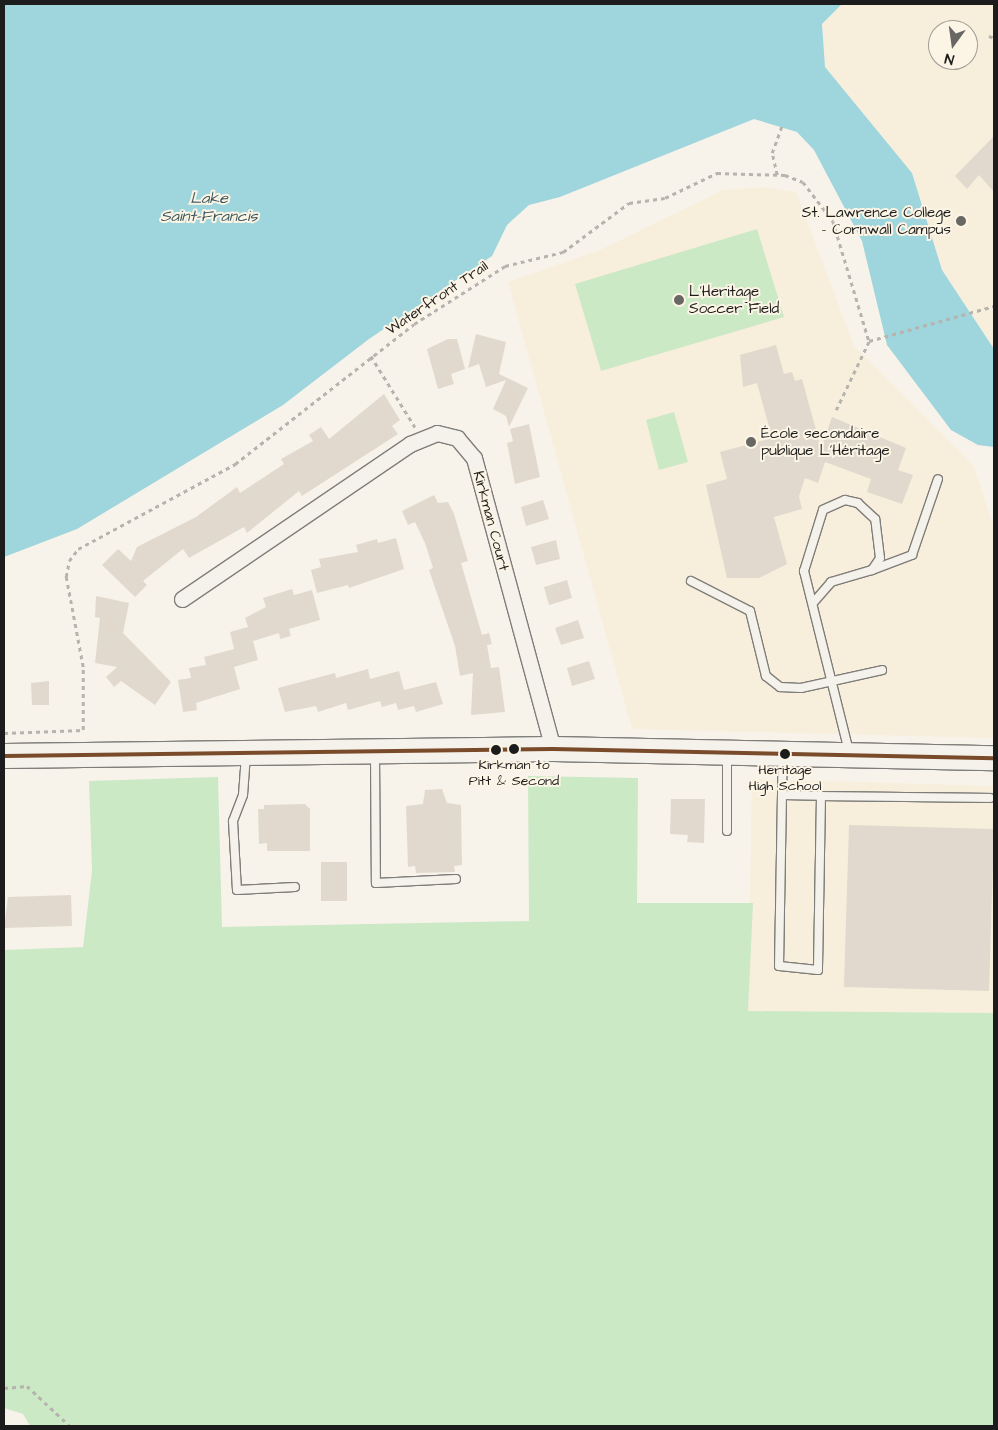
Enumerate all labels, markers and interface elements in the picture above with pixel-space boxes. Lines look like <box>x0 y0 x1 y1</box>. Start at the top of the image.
north arrow <box>928 20 978 70</box>
text: N <box>943 48 956 69</box>
water label: Lake Saint-Francis <box>161 188 257 226</box>
place label: St. Lawrence College - Cornwall Campus <box>802 203 951 238</box>
marker: St. Lawrence College - Cornwall Campus <box>955 215 967 227</box>
street label: Waterfront Trail <box>383 257 491 339</box>
place label: L'Heritage Soccer Field <box>689 282 779 317</box>
marker: L'Heritage Soccer Field <box>673 294 685 306</box>
place label: École secondaire publique L'Héritage <box>761 424 890 459</box>
marker: École secondaire publique L'Héritage <box>745 436 757 448</box>
street label: Kirkman Court <box>469 469 513 573</box>
marker: Kirkman to Pitt & Second <box>509 744 519 754</box>
unlabelled marker <box>491 745 501 755</box>
marker: Heritage High School <box>780 749 790 759</box>
place label: Kirkman to Pitt & Second <box>469 757 559 790</box>
place label: Heritage High School <box>748 762 822 794</box>

